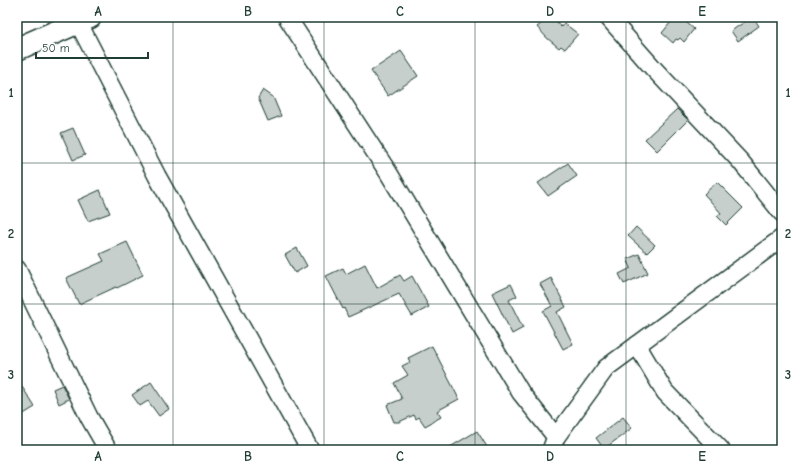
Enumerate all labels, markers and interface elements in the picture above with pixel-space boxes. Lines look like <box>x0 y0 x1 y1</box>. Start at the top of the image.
text: A <box>94 4 102 19</box>
text: B <box>244 4 252 19</box>
text: C <box>396 4 404 19</box>
text: D <box>546 4 554 19</box>
text: E <box>698 4 706 19</box>
scale bar <box>36 34 148 60</box>
text: 50 m <box>42 41 70 55</box>
text: 1 <box>8 85 14 100</box>
text: 1 <box>785 85 791 100</box>
text: 2 <box>8 226 14 241</box>
text: 2 <box>785 226 791 241</box>
text: 3 <box>8 367 14 382</box>
text: 3 <box>785 367 791 382</box>
text: A <box>94 449 102 464</box>
text: B <box>244 449 252 464</box>
text: C <box>396 449 404 464</box>
text: D <box>546 449 554 464</box>
text: E <box>698 449 706 464</box>

